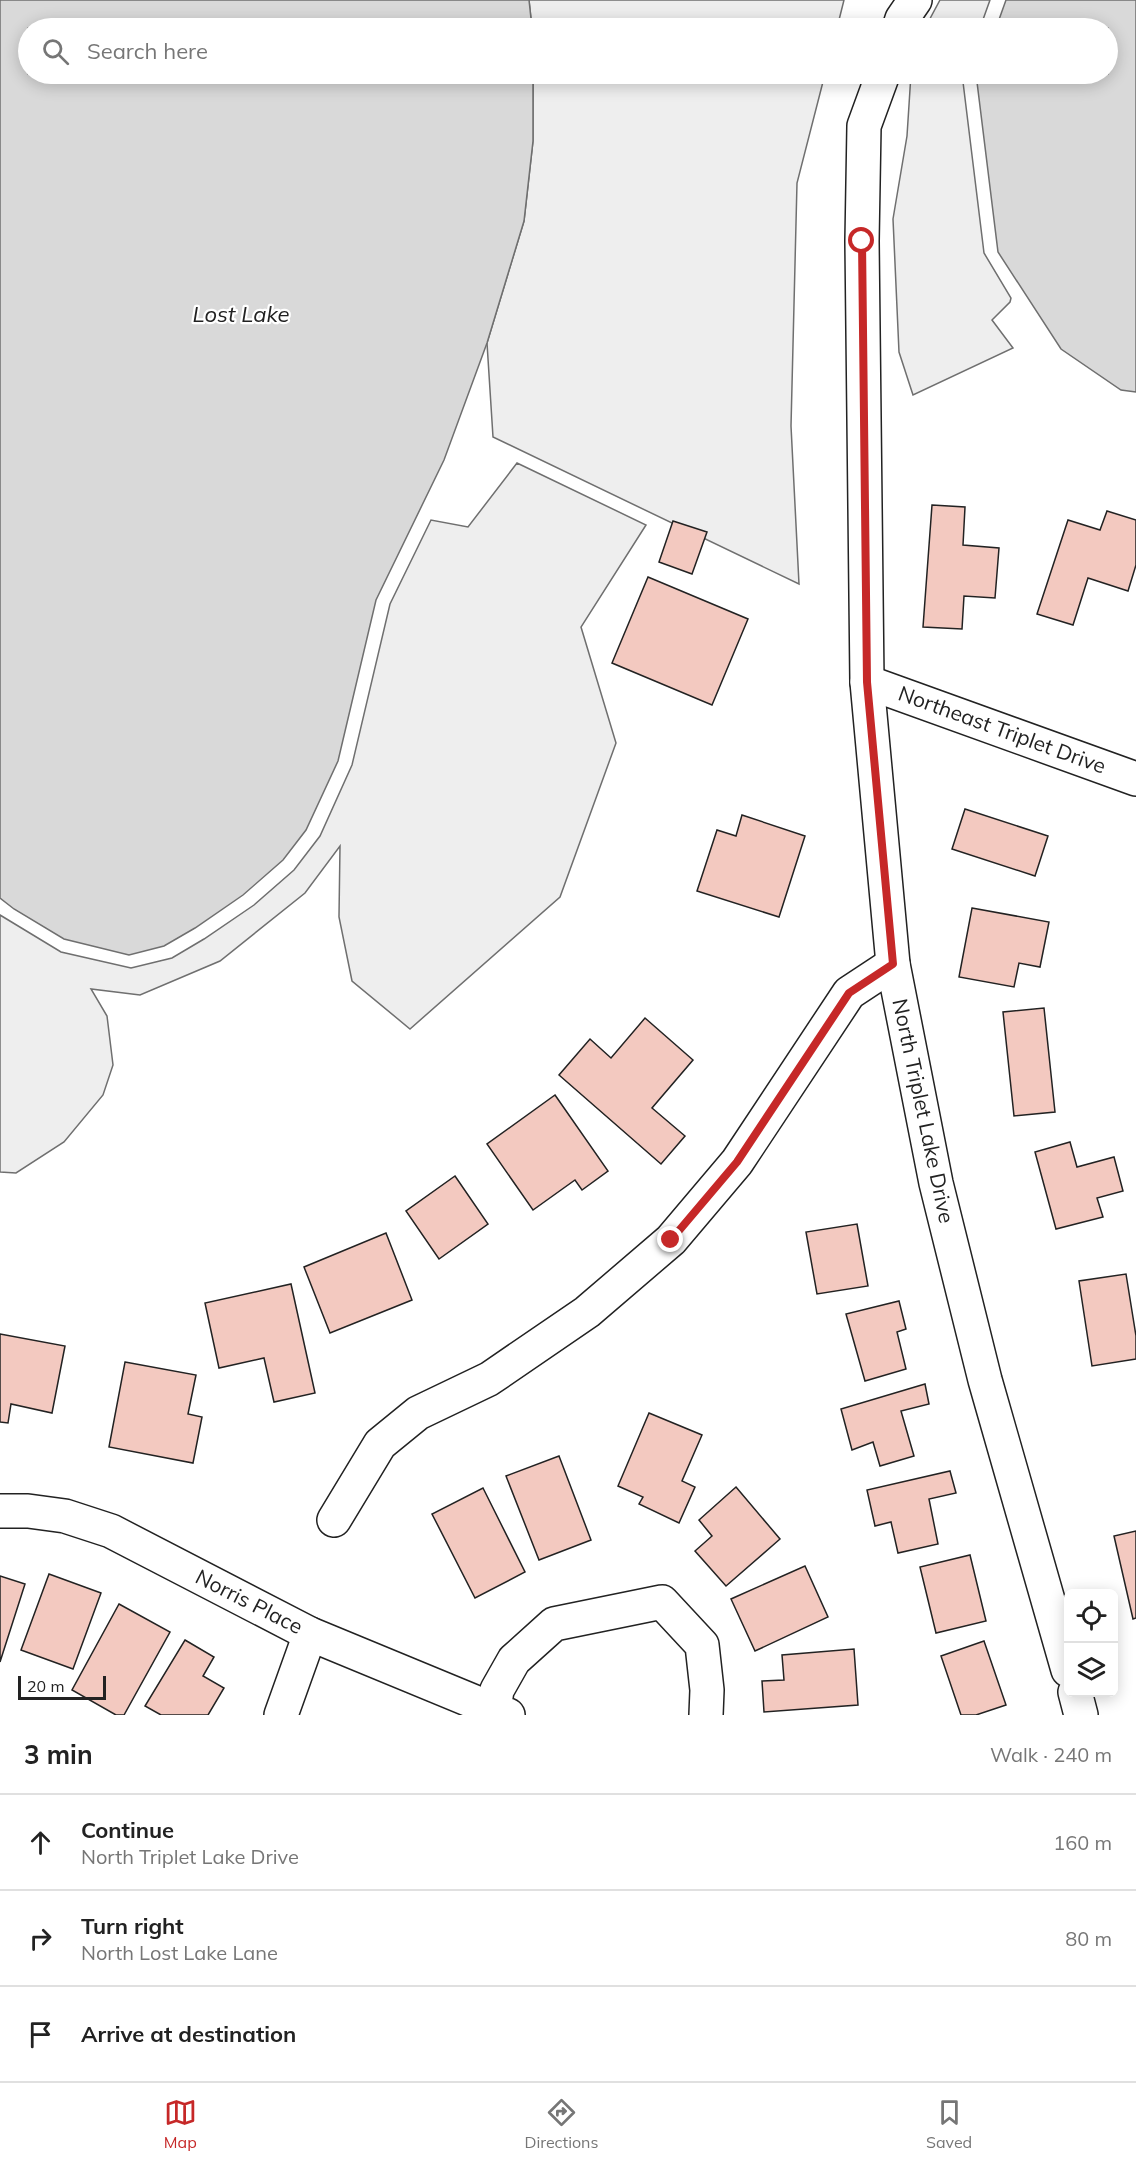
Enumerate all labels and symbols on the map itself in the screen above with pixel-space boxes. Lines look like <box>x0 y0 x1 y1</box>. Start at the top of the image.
route start <box>848 227 874 253</box>
water label: Lost Lake <box>193 300 289 328</box>
street label: Northeast Triplet Drive <box>895 679 1110 779</box>
street label: North Triplet Lake Drive <box>887 996 960 1225</box>
route end <box>657 1226 683 1252</box>
street label: Norris Place <box>192 1563 307 1639</box>
scale bar <box>18 1673 106 1700</box>

